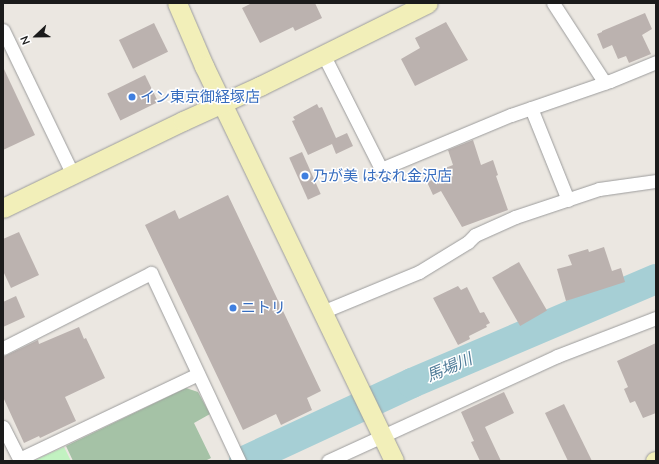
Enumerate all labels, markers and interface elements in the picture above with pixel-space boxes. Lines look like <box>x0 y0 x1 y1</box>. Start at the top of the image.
north arrow <box>16 16 56 56</box>
text: N <box>17 34 33 47</box>
place label: イン東京御経塚店 <box>140 88 260 106</box>
marker: イン東京御経塚店 <box>127 92 137 102</box>
place label: 乃が美 はなれ金沢店 <box>313 167 452 185</box>
marker: 乃が美 はなれ金沢店 <box>300 171 310 181</box>
place label: ニトリ <box>241 299 286 317</box>
marker: ニトリ <box>228 303 238 313</box>
water label: 馬場川 <box>423 349 475 385</box>

